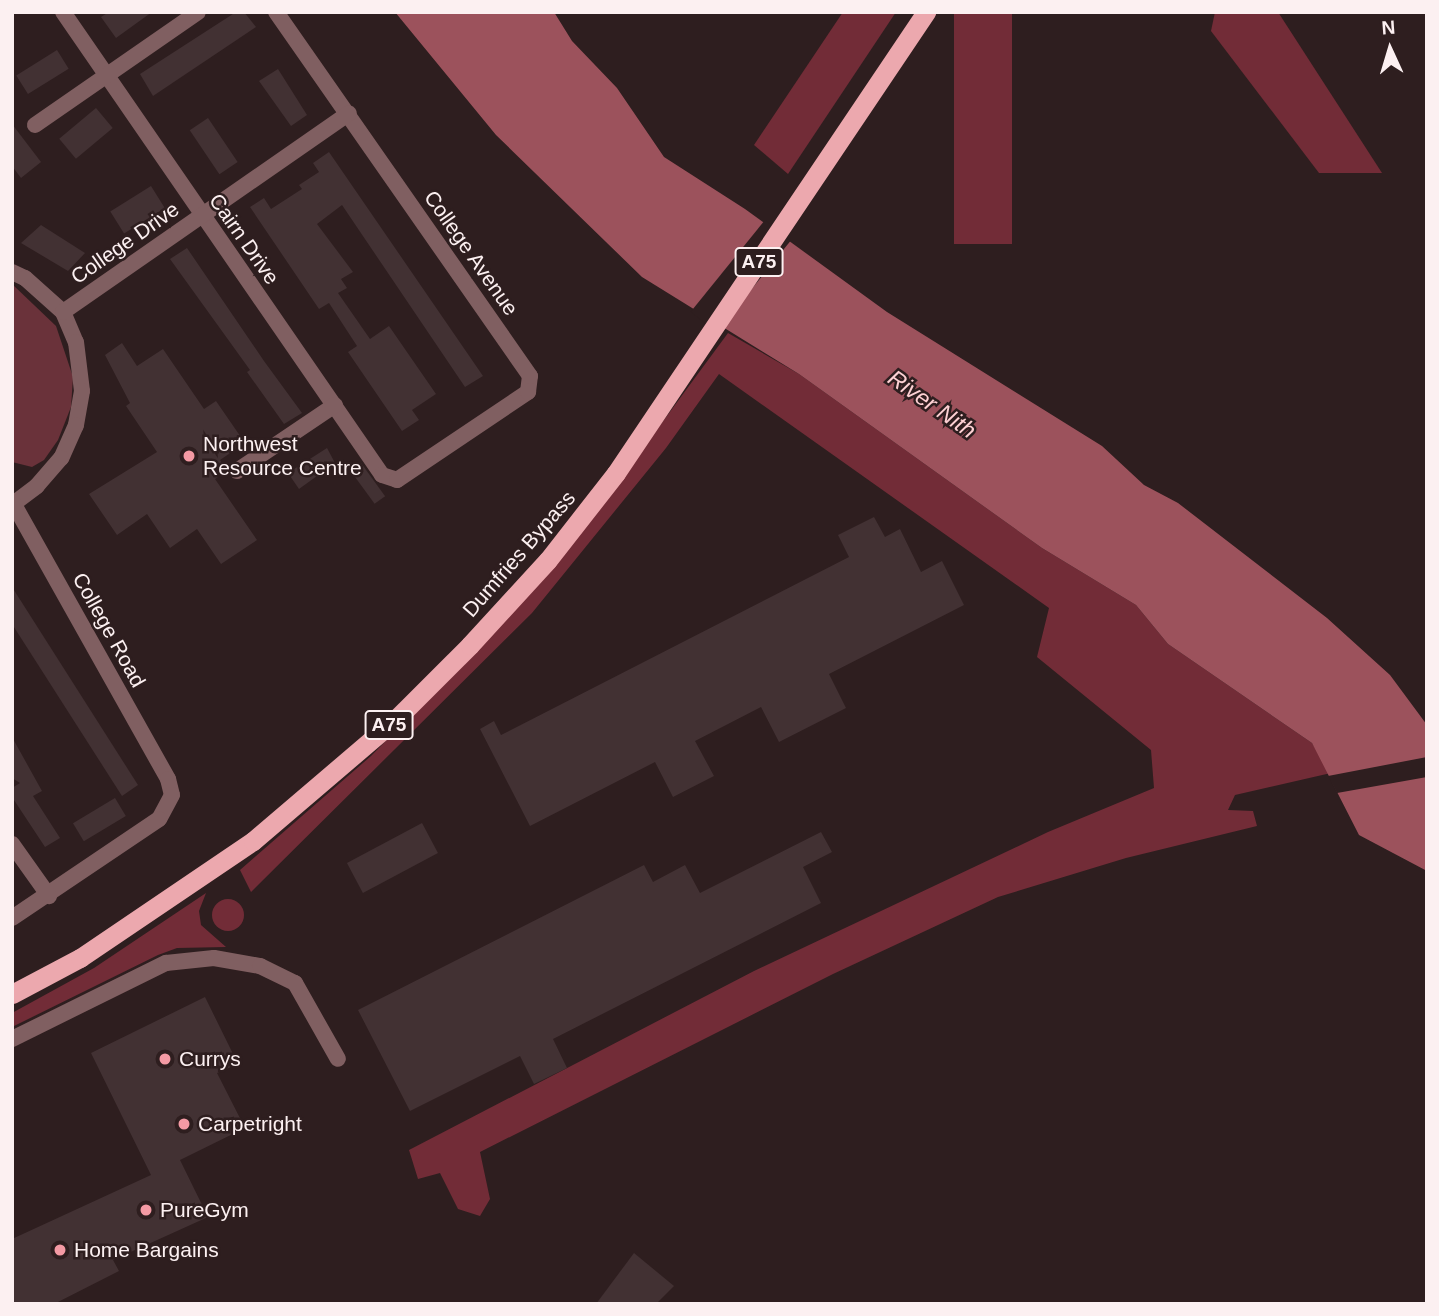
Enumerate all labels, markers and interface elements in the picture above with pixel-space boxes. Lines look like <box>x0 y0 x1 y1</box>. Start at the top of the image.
north arrow <box>1355 14 1425 84</box>
text: N <box>1381 17 1396 39</box>
street label: College Avenue <box>418 185 524 321</box>
street label: Cairn Drive <box>204 189 284 289</box>
street label: College Drive <box>66 197 184 289</box>
road number: A75 <box>734 246 784 278</box>
water label: River Nith <box>883 364 981 444</box>
place label: Northwest Resource Centre <box>203 431 362 481</box>
marker: Northwest Resource Centre <box>181 448 197 464</box>
street label: Dumfries Bypass <box>457 486 581 622</box>
street label: College Road <box>67 568 151 692</box>
road number: A75 <box>364 710 414 740</box>
place label: Currys <box>179 1046 241 1072</box>
marker: Currys <box>157 1051 173 1067</box>
place label: Carpetright <box>198 1111 302 1137</box>
marker: Carpetright <box>176 1116 192 1132</box>
place label: PureGym <box>160 1197 249 1223</box>
marker: PureGym <box>138 1202 154 1218</box>
place label: Home Bargains <box>74 1237 219 1263</box>
marker: Home Bargains <box>52 1242 68 1258</box>

